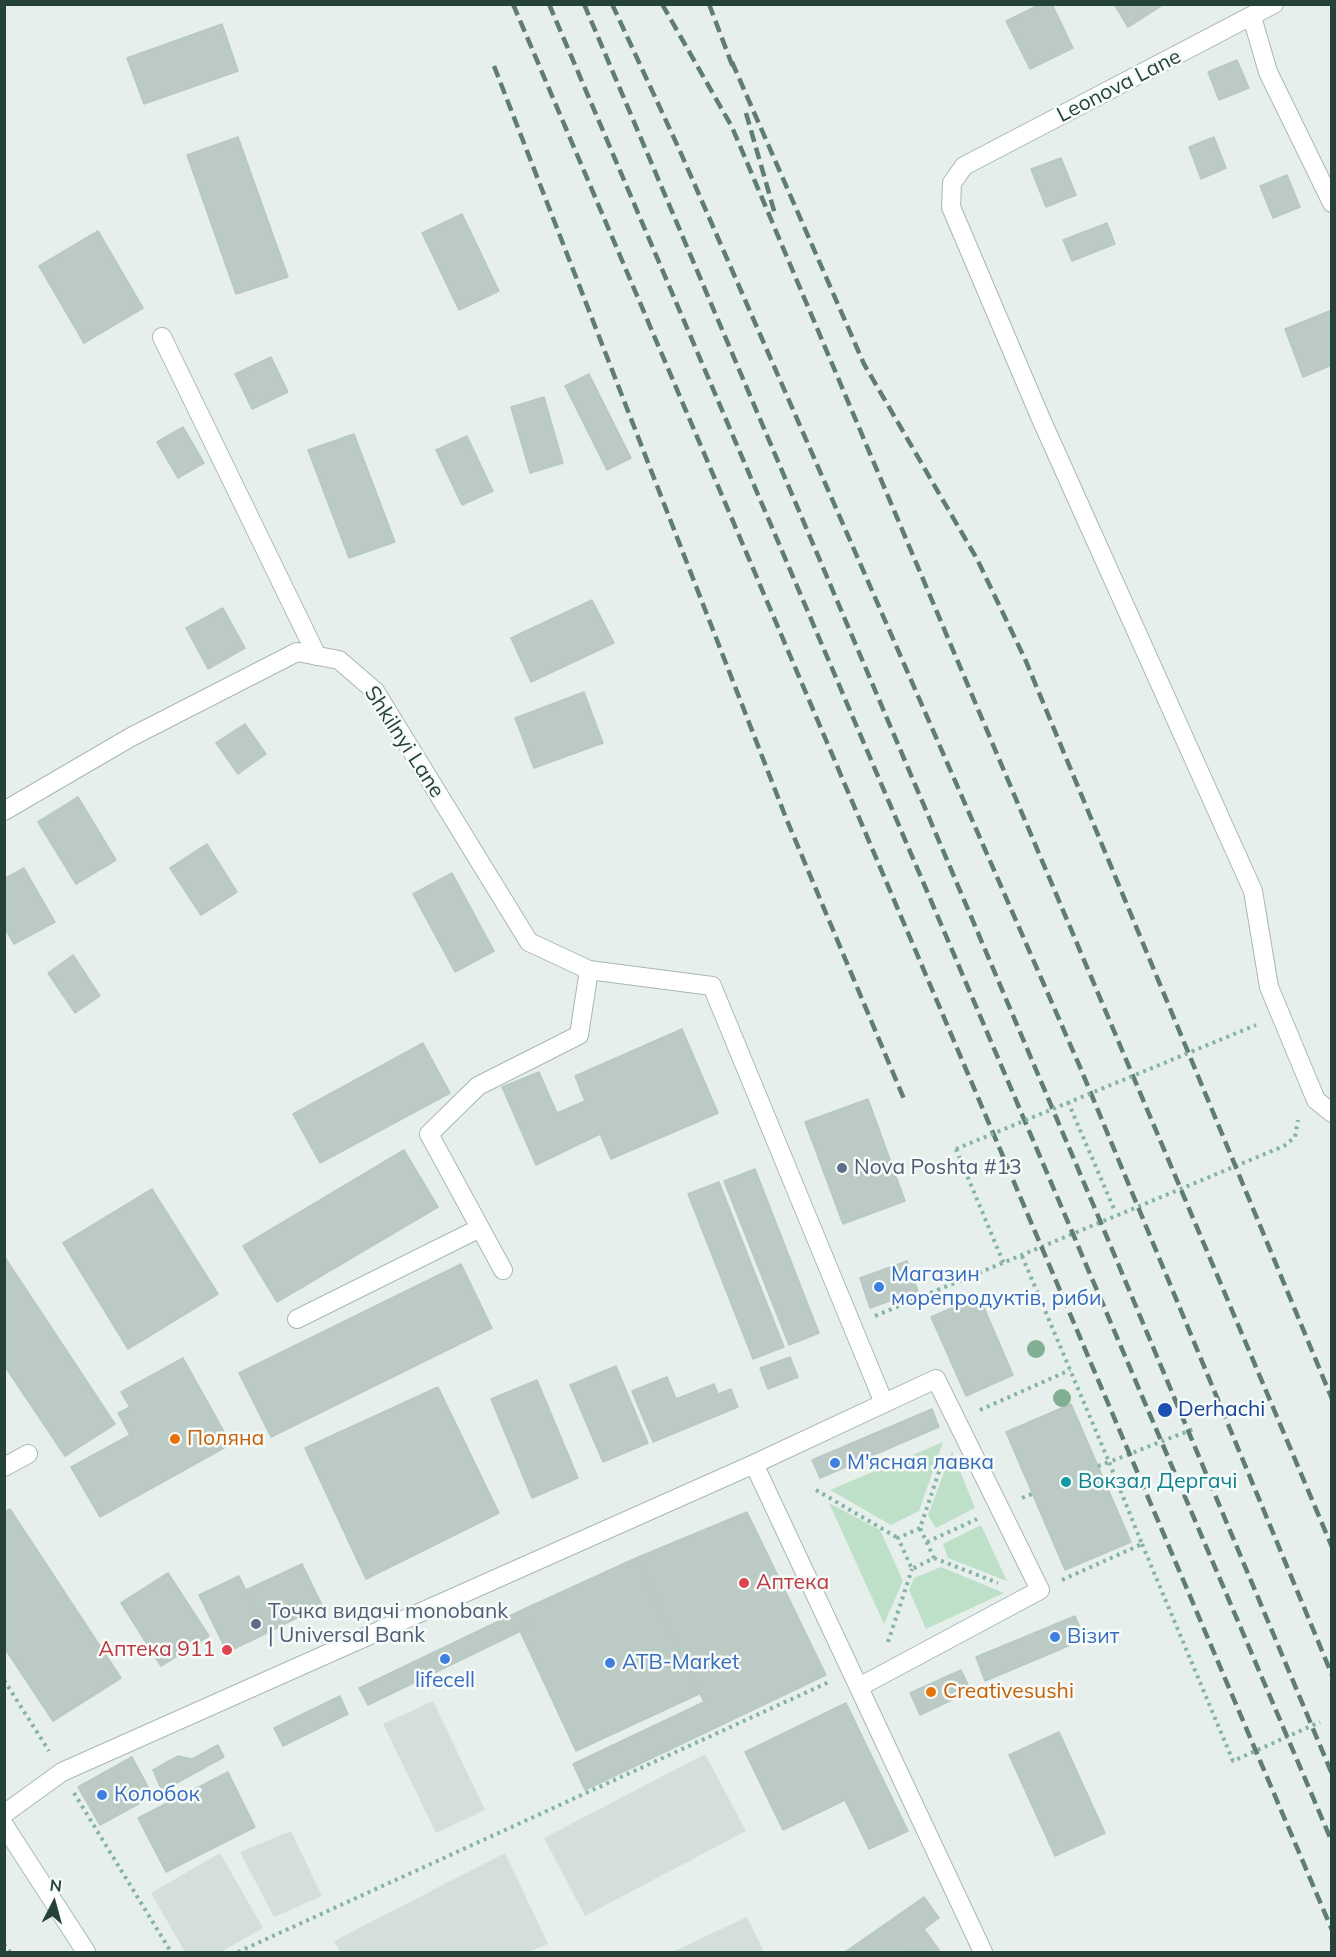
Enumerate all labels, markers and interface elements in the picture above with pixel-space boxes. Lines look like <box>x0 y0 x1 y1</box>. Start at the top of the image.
street label: Leonova Lane <box>1053 44 1185 128</box>
street label: Shkilnyi Lane <box>359 682 449 802</box>
place label: Nova Poshta #13 <box>854 1155 1022 1181</box>
marker: Nova Poshta #13 <box>835 1161 849 1175</box>
place label: Магазин морепродуктів, риби <box>891 1262 1101 1312</box>
marker: Магазин морепродуктів, риби <box>872 1280 886 1294</box>
place label: Derhachi <box>1178 1397 1265 1423</box>
marker: Derhachi <box>1156 1401 1174 1419</box>
place label: Поляна <box>187 1426 264 1452</box>
marker: Поляна <box>168 1432 182 1446</box>
place label: М'ясная лавка <box>847 1450 994 1476</box>
marker: М'ясная лавка <box>828 1456 842 1470</box>
place label: Вокзал Дергачі <box>1078 1469 1238 1495</box>
marker: Вокзал Дергачі <box>1059 1475 1073 1489</box>
place label: Аптека <box>756 1570 829 1596</box>
marker: Аптека <box>737 1576 751 1590</box>
place label: Точка видачі monobank | Universal Bank <box>268 1599 508 1649</box>
marker: Точка видачі monobank | Universal Bank <box>249 1617 263 1631</box>
place label: Візит <box>1067 1624 1119 1650</box>
marker: Візит <box>1048 1630 1062 1644</box>
place label: Аптека 911 <box>99 1637 215 1663</box>
marker: Аптека 911 <box>220 1643 234 1657</box>
place label: ATB-Market <box>622 1650 739 1676</box>
marker: lifecell <box>438 1652 452 1666</box>
marker: ATB-Market <box>603 1656 617 1670</box>
place label: lifecell <box>415 1668 475 1694</box>
place label: Creativesushi <box>943 1679 1074 1705</box>
marker: Creativesushi <box>924 1685 938 1699</box>
place label: Колобок <box>114 1782 200 1808</box>
marker: Колобок <box>95 1788 109 1802</box>
north arrow <box>24 1873 84 1933</box>
text: N <box>49 1875 63 1896</box>

